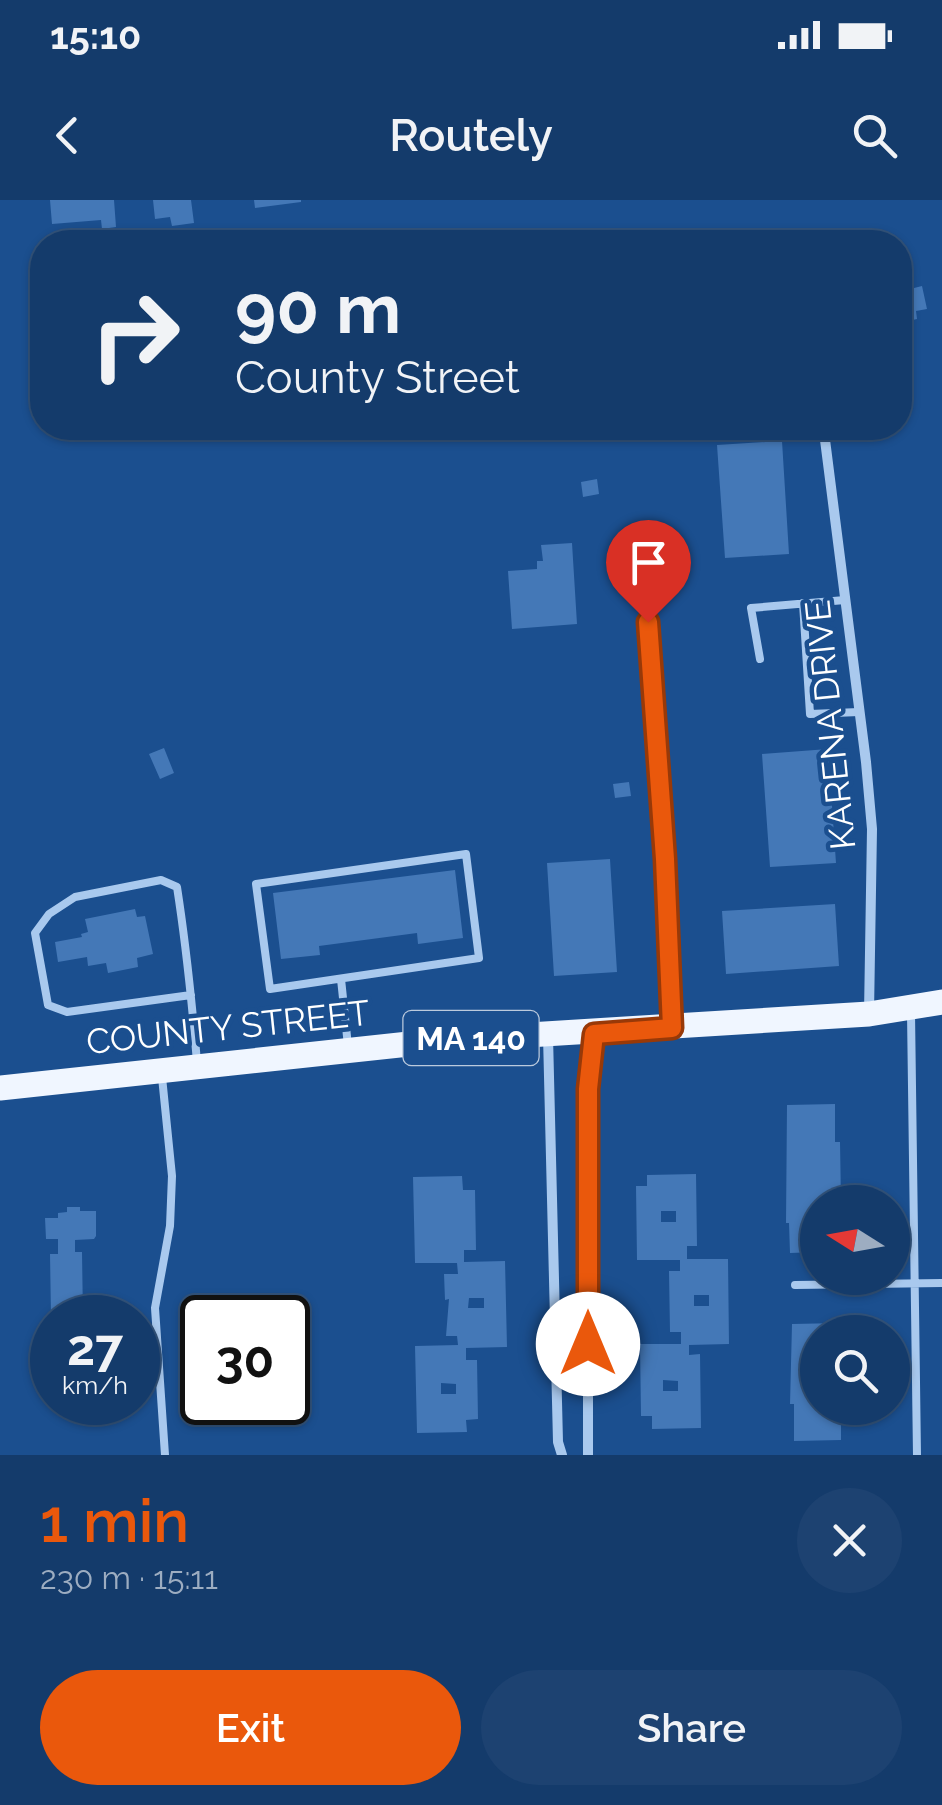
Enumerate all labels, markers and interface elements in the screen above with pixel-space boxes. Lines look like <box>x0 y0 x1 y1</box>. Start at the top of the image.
text: 15:10 <box>50 13 141 58</box>
icon: back <box>40 108 95 163</box>
icon: search <box>847 108 902 163</box>
text: Routely <box>389 109 553 162</box>
text: 90 m <box>235 267 401 349</box>
icon: right <box>70 270 200 400</box>
text: County Street <box>235 351 520 404</box>
pin <box>606 520 691 623</box>
icon: arrive <box>621 535 676 590</box>
street label: KARENA DRIVE <box>797 598 863 852</box>
street label: COUNTY STREET <box>84 992 372 1062</box>
road number: MA 140 <box>404 1011 538 1065</box>
north arrow <box>800 1185 910 1295</box>
map controls <box>800 1185 910 1425</box>
position arrow <box>536 1292 640 1396</box>
speed limit sign: 30 <box>180 1295 310 1425</box>
button: search <box>800 1315 910 1425</box>
text: 27 <box>67 1318 123 1377</box>
text: km/h <box>62 1370 128 1400</box>
text: 1 min <box>40 1486 189 1556</box>
button: close <box>797 1488 902 1593</box>
text: 230 m · 15:11 <box>40 1559 218 1596</box>
button: Exit <box>40 1670 461 1785</box>
button: Share <box>481 1670 902 1785</box>

